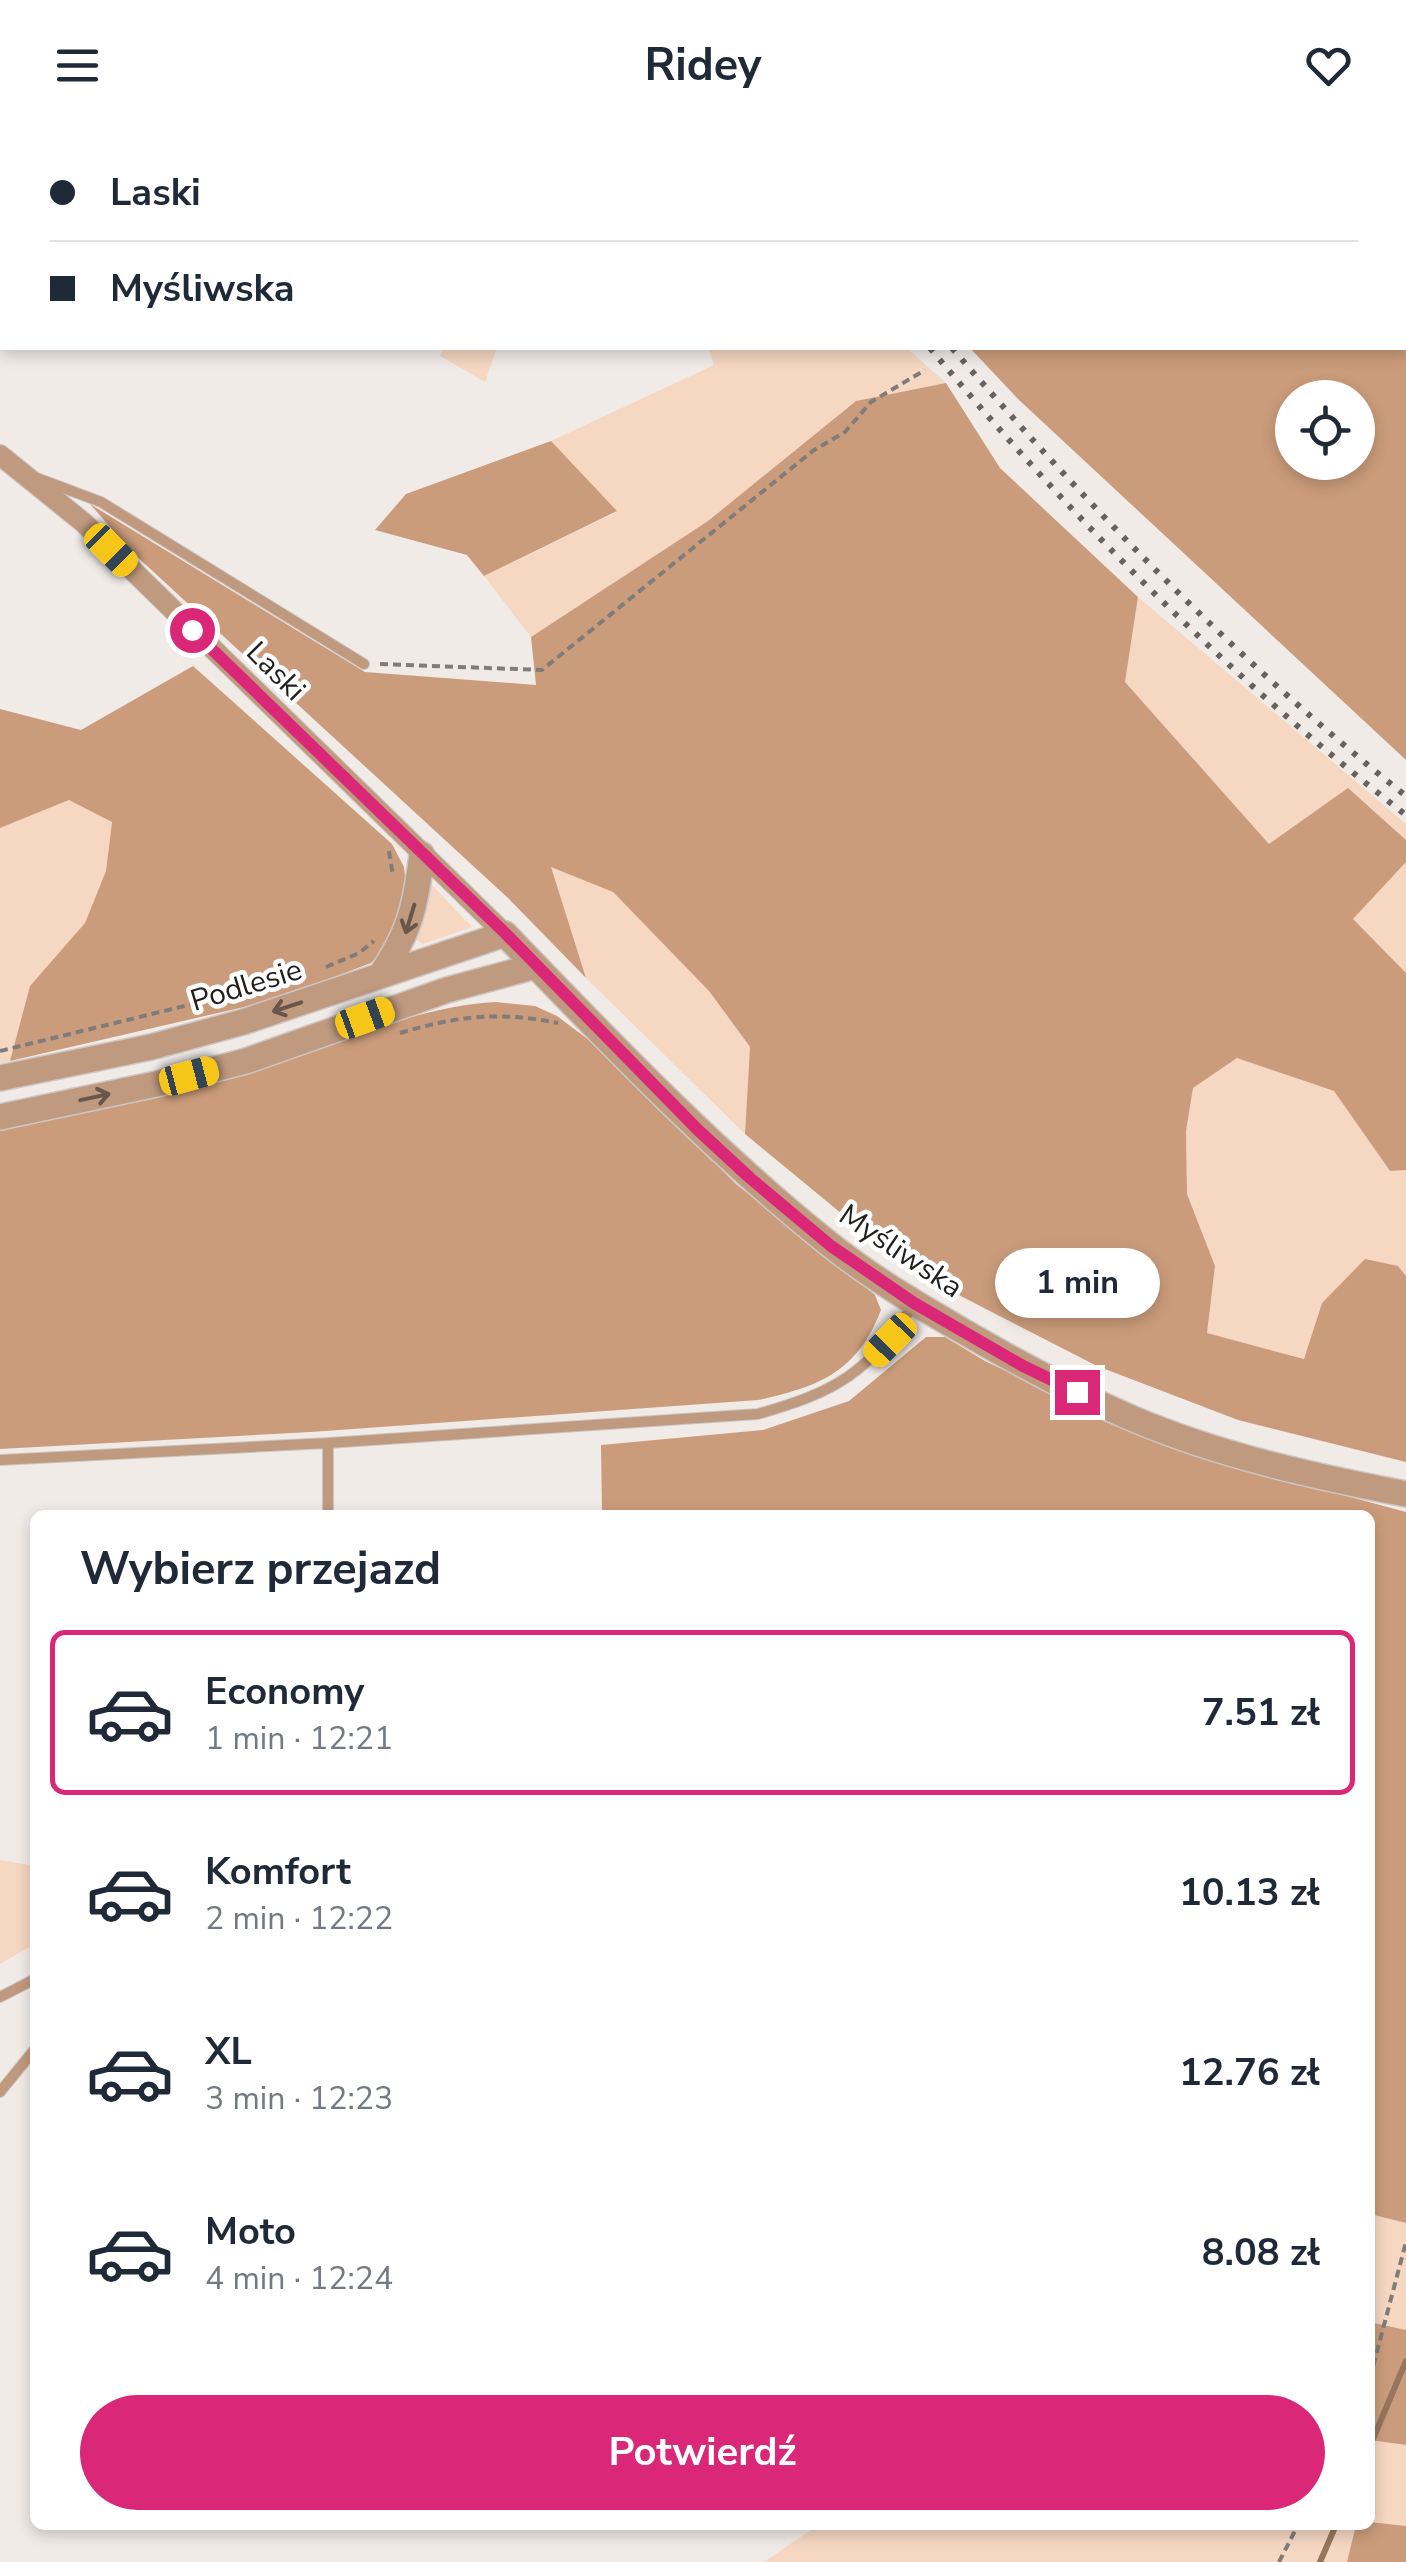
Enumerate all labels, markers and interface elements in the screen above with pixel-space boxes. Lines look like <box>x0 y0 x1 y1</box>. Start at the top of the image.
text: Ridey <box>644 35 762 96</box>
icon: menu <box>50 38 105 93</box>
icon: heart <box>1301 38 1356 93</box>
text: Laski <box>110 167 201 218</box>
text: Myśliwska <box>110 263 295 314</box>
map controls <box>1275 380 1375 480</box>
button: locate <box>1275 380 1375 480</box>
car <box>79 518 143 582</box>
route start <box>170 608 215 653</box>
street label: Laski <box>237 633 314 710</box>
one-way arrow <box>400 903 418 934</box>
street label: Podlesie <box>185 949 307 1022</box>
car <box>332 994 398 1042</box>
one-way arrow <box>273 999 304 1017</box>
car <box>156 1054 222 1098</box>
one-way arrow <box>79 1087 111 1106</box>
street label: Myśliwska <box>831 1195 971 1308</box>
callout: 1 min <box>994 1247 1160 1317</box>
text: 1 min <box>1036 1261 1119 1304</box>
car <box>858 1308 922 1372</box>
route end <box>1055 1370 1100 1415</box>
text: Wybierz przejazd <box>80 1539 441 1600</box>
text: Economy <box>205 1666 364 1717</box>
icon: car <box>85 1668 175 1758</box>
text: 7.51 zł <box>1202 1687 1320 1738</box>
text: 1 min · 12:21 <box>205 1717 393 1760</box>
text: Komfort <box>205 1846 351 1897</box>
icon: car <box>85 1848 175 1938</box>
text: 10.13 zł <box>1179 1867 1320 1918</box>
text: 2 min · 12:22 <box>205 1897 393 1940</box>
text: XL <box>205 2026 252 2077</box>
icon: car <box>85 2028 175 2118</box>
text: 12.76 zł <box>1179 2047 1320 2098</box>
text: 3 min · 12:23 <box>205 2077 393 2120</box>
text: Moto <box>205 2206 296 2257</box>
icon: car <box>85 2208 175 2298</box>
text: 8.08 zł <box>1202 2227 1320 2278</box>
text: 4 min · 12:24 <box>205 2257 393 2300</box>
button: Potwierdź <box>80 2395 1325 2510</box>

